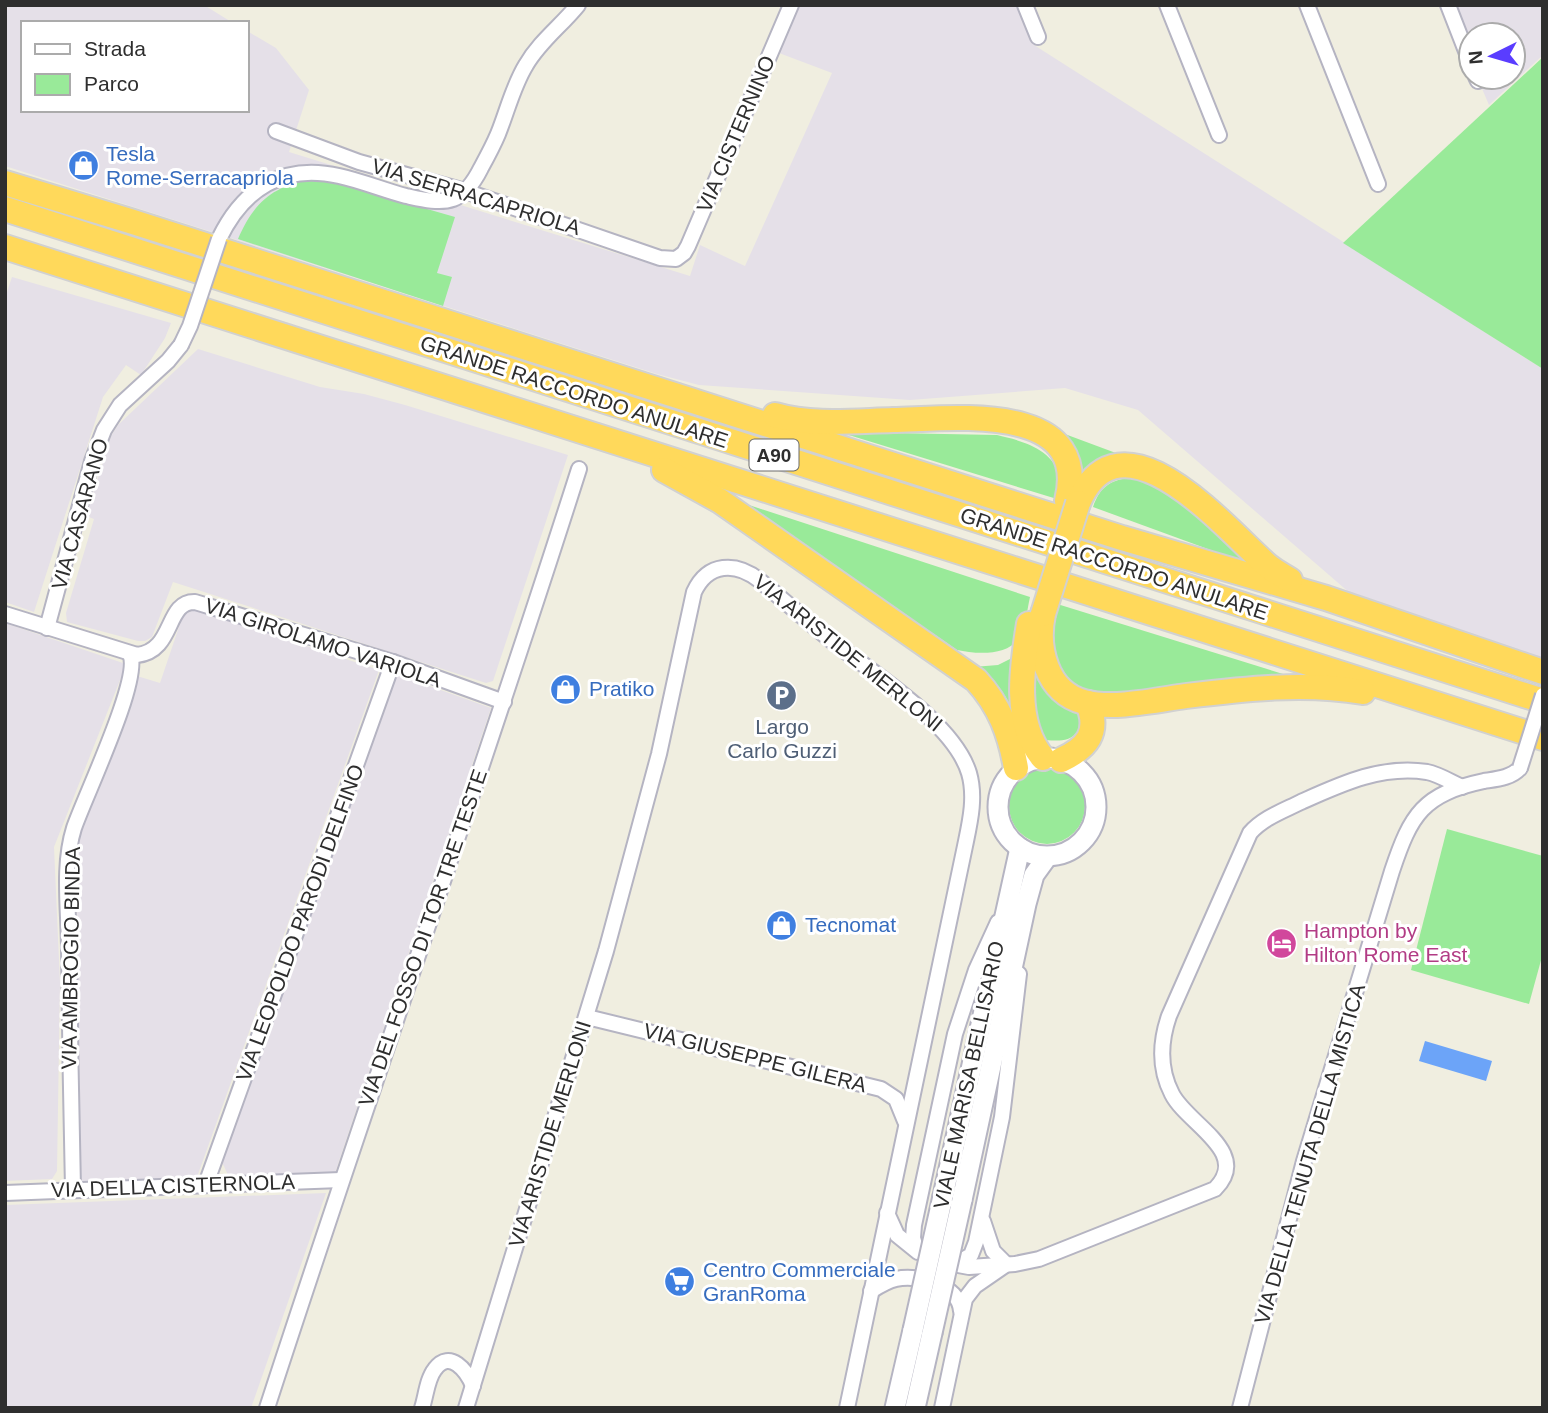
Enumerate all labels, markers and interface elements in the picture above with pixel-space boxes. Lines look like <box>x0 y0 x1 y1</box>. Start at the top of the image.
legend <box>21 21 248 112</box>
north arrow <box>1457 21 1527 91</box>
text: Strada <box>84 37 146 60</box>
text: N <box>1465 50 1487 65</box>
street label: VIA CISTERNINO <box>692 52 779 216</box>
text: Parco <box>84 72 139 95</box>
place label: Tesla Rome-Serracapriola <box>106 142 294 189</box>
shop icon: Tesla Rome-Serracapriola <box>66 149 100 183</box>
street label: VIA SERRACAPRIOLA <box>369 154 583 239</box>
street label: GRANDE RACCORDO ANULARE <box>417 331 731 452</box>
street label: VIA CASARANO <box>47 436 112 592</box>
road number: A90 <box>750 440 798 470</box>
street label: GRANDE RACCORDO ANULARE <box>957 503 1271 624</box>
street label: VIA ARISTIDE MERLONI <box>749 569 947 736</box>
street label: VIA GIROLAMO VARIOLA <box>202 593 444 692</box>
shop icon: Pratiko <box>549 672 583 706</box>
place label: Pratiko <box>589 677 654 700</box>
parking icon: Largo Carlo Guzzi <box>765 678 799 712</box>
place label: Largo Carlo Guzzi <box>727 715 837 762</box>
street label: VIA LEOPOLDO PARODI DELFINO <box>231 761 368 1084</box>
street label: VIA DEL FOSSO DI TOR TRE TESTE <box>354 766 491 1109</box>
street label: VIA AMBROGIO BINDA <box>57 846 84 1070</box>
shop icon: Tecnomat <box>765 908 799 942</box>
place label: Tecnomat <box>805 913 896 936</box>
place label: Hampton by Hilton Rome East <box>1304 919 1468 966</box>
hotel icon: Hampton by Hilton Rome East <box>1264 926 1298 960</box>
street label: VIALE MARISA BELLISARIO <box>929 939 1008 1211</box>
street label: VIA DELLA TENUTA DELLA MISTICA <box>1250 981 1369 1327</box>
street label: VIA ARISTIDE MERLONI <box>504 1018 595 1250</box>
street label: VIA GIUSEPPE GILERA <box>641 1019 869 1096</box>
street label: VIA DELLA CISTERNOLA <box>51 1170 295 1201</box>
place label: Centro Commerciale GranRoma <box>703 1258 896 1305</box>
supermarket icon: Centro Commerciale GranRoma <box>663 1265 697 1299</box>

